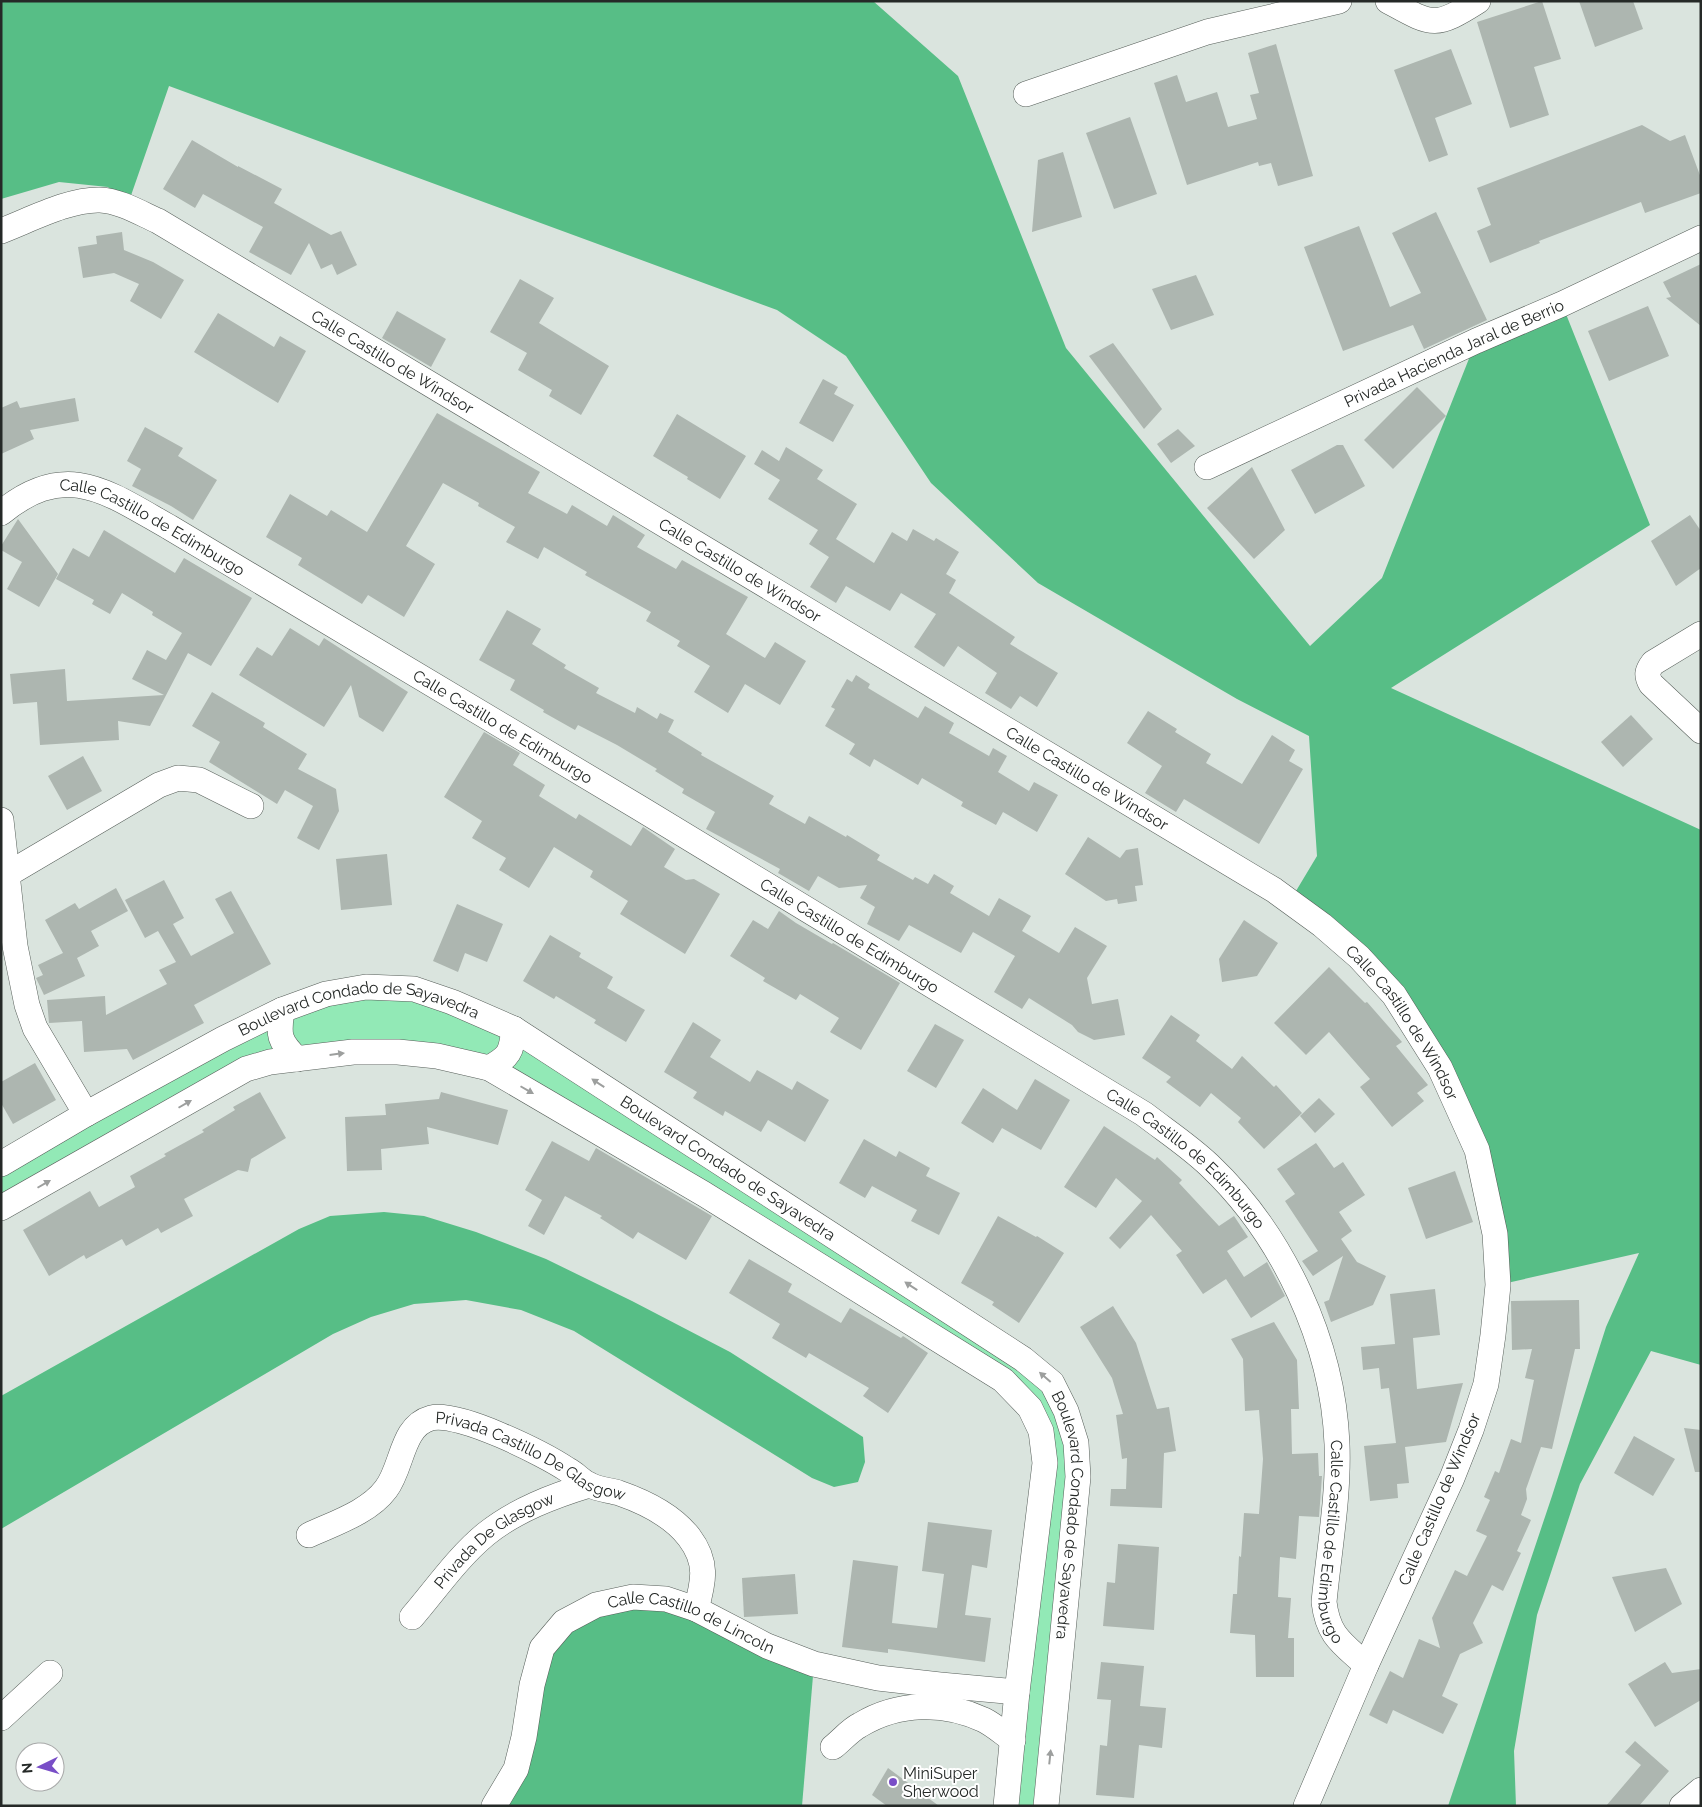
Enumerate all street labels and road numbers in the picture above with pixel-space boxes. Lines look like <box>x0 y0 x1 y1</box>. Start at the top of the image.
street label: Privada Hacienda Jaral de Berrio <box>1341 295 1567 411</box>
street label: Calle Castillo de Windsor <box>308 306 477 418</box>
street label: Calle Castillo de Edimburgo <box>59 475 248 580</box>
street label: Calle Castillo de Windsor <box>655 514 825 626</box>
street label: Calle Castillo de Edimburgo <box>409 666 596 788</box>
street label: Calle Castillo de Windsor <box>1002 723 1172 835</box>
street label: Calle Castillo de Edimburgo <box>756 874 942 997</box>
street label: Calle Castillo de Windsor <box>1342 941 1462 1103</box>
street label: Boulevard Condado de Sayavedra <box>235 978 482 1040</box>
street label: Calle Castillo de Edimburgo <box>1103 1084 1269 1232</box>
street label: Boulevard Condado de Sayavedra <box>617 1092 839 1245</box>
street label: Boulevard Condado de Sayavedra <box>1047 1388 1087 1640</box>
street label: Privada Castillo De Glasgow <box>435 1408 628 1505</box>
street label: Calle Castillo de Windsor <box>1394 1410 1485 1588</box>
street label: Calle Castillo de Edimburgo <box>1314 1440 1347 1648</box>
street label: Privada De Glasgow <box>430 1489 557 1592</box>
street label: Calle Castillo de Lincoln <box>605 1588 777 1658</box>

